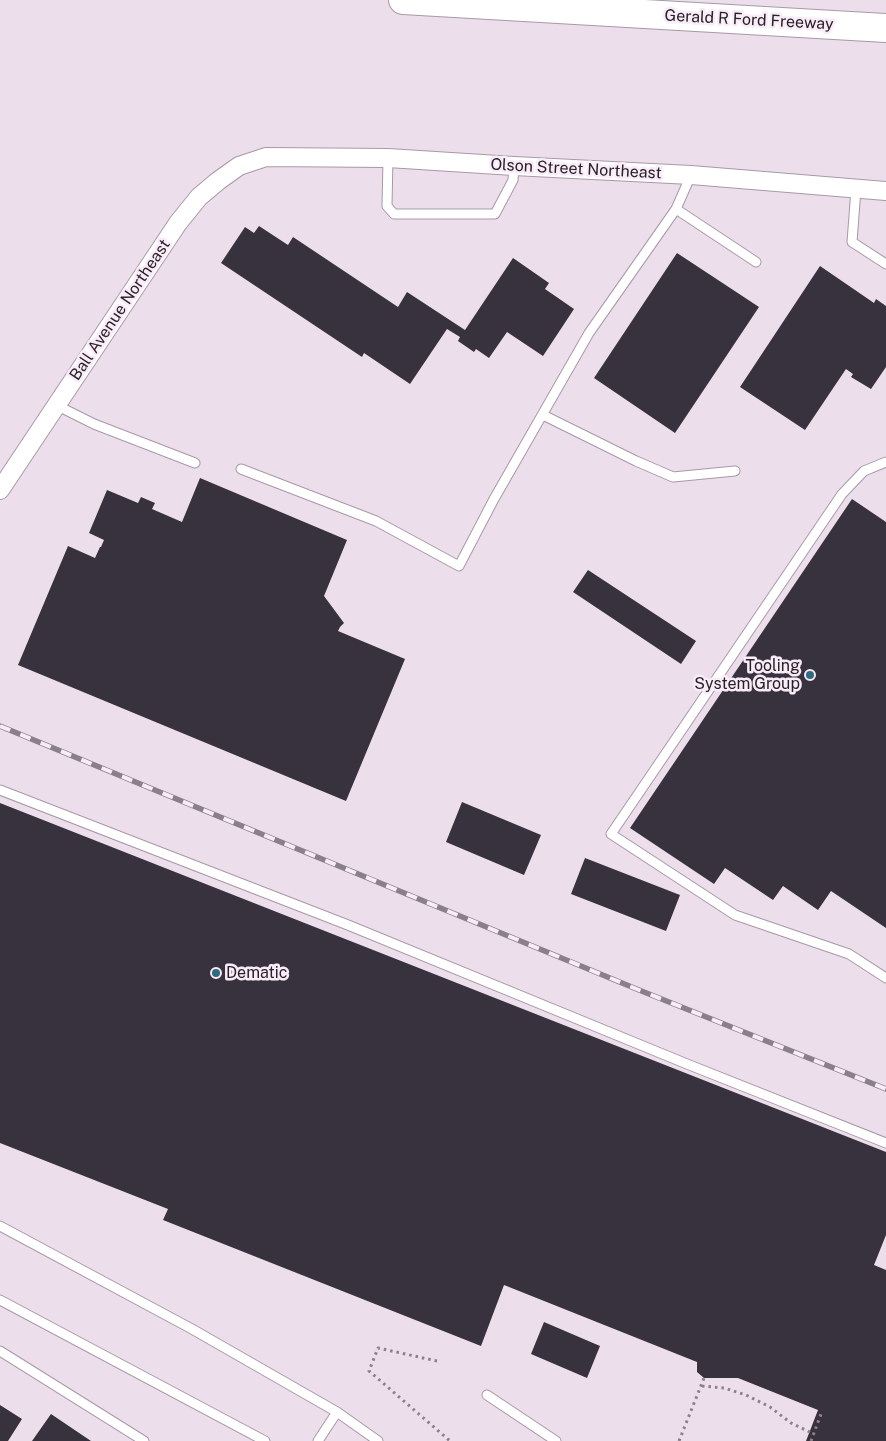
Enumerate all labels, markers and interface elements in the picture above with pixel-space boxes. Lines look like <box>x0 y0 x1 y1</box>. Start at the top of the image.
street label: Gerald R Ford Freeway <box>664 6 834 34</box>
street label: Olson Street Northeast <box>490 155 662 183</box>
street label: Ball Avenue Northeast <box>66 236 174 384</box>
place label: Tooling System Group <box>694 656 800 694</box>
marker: Tooling System Group <box>804 669 816 681</box>
place label: Dematic <box>226 963 287 983</box>
marker: Dematic <box>210 967 222 979</box>

